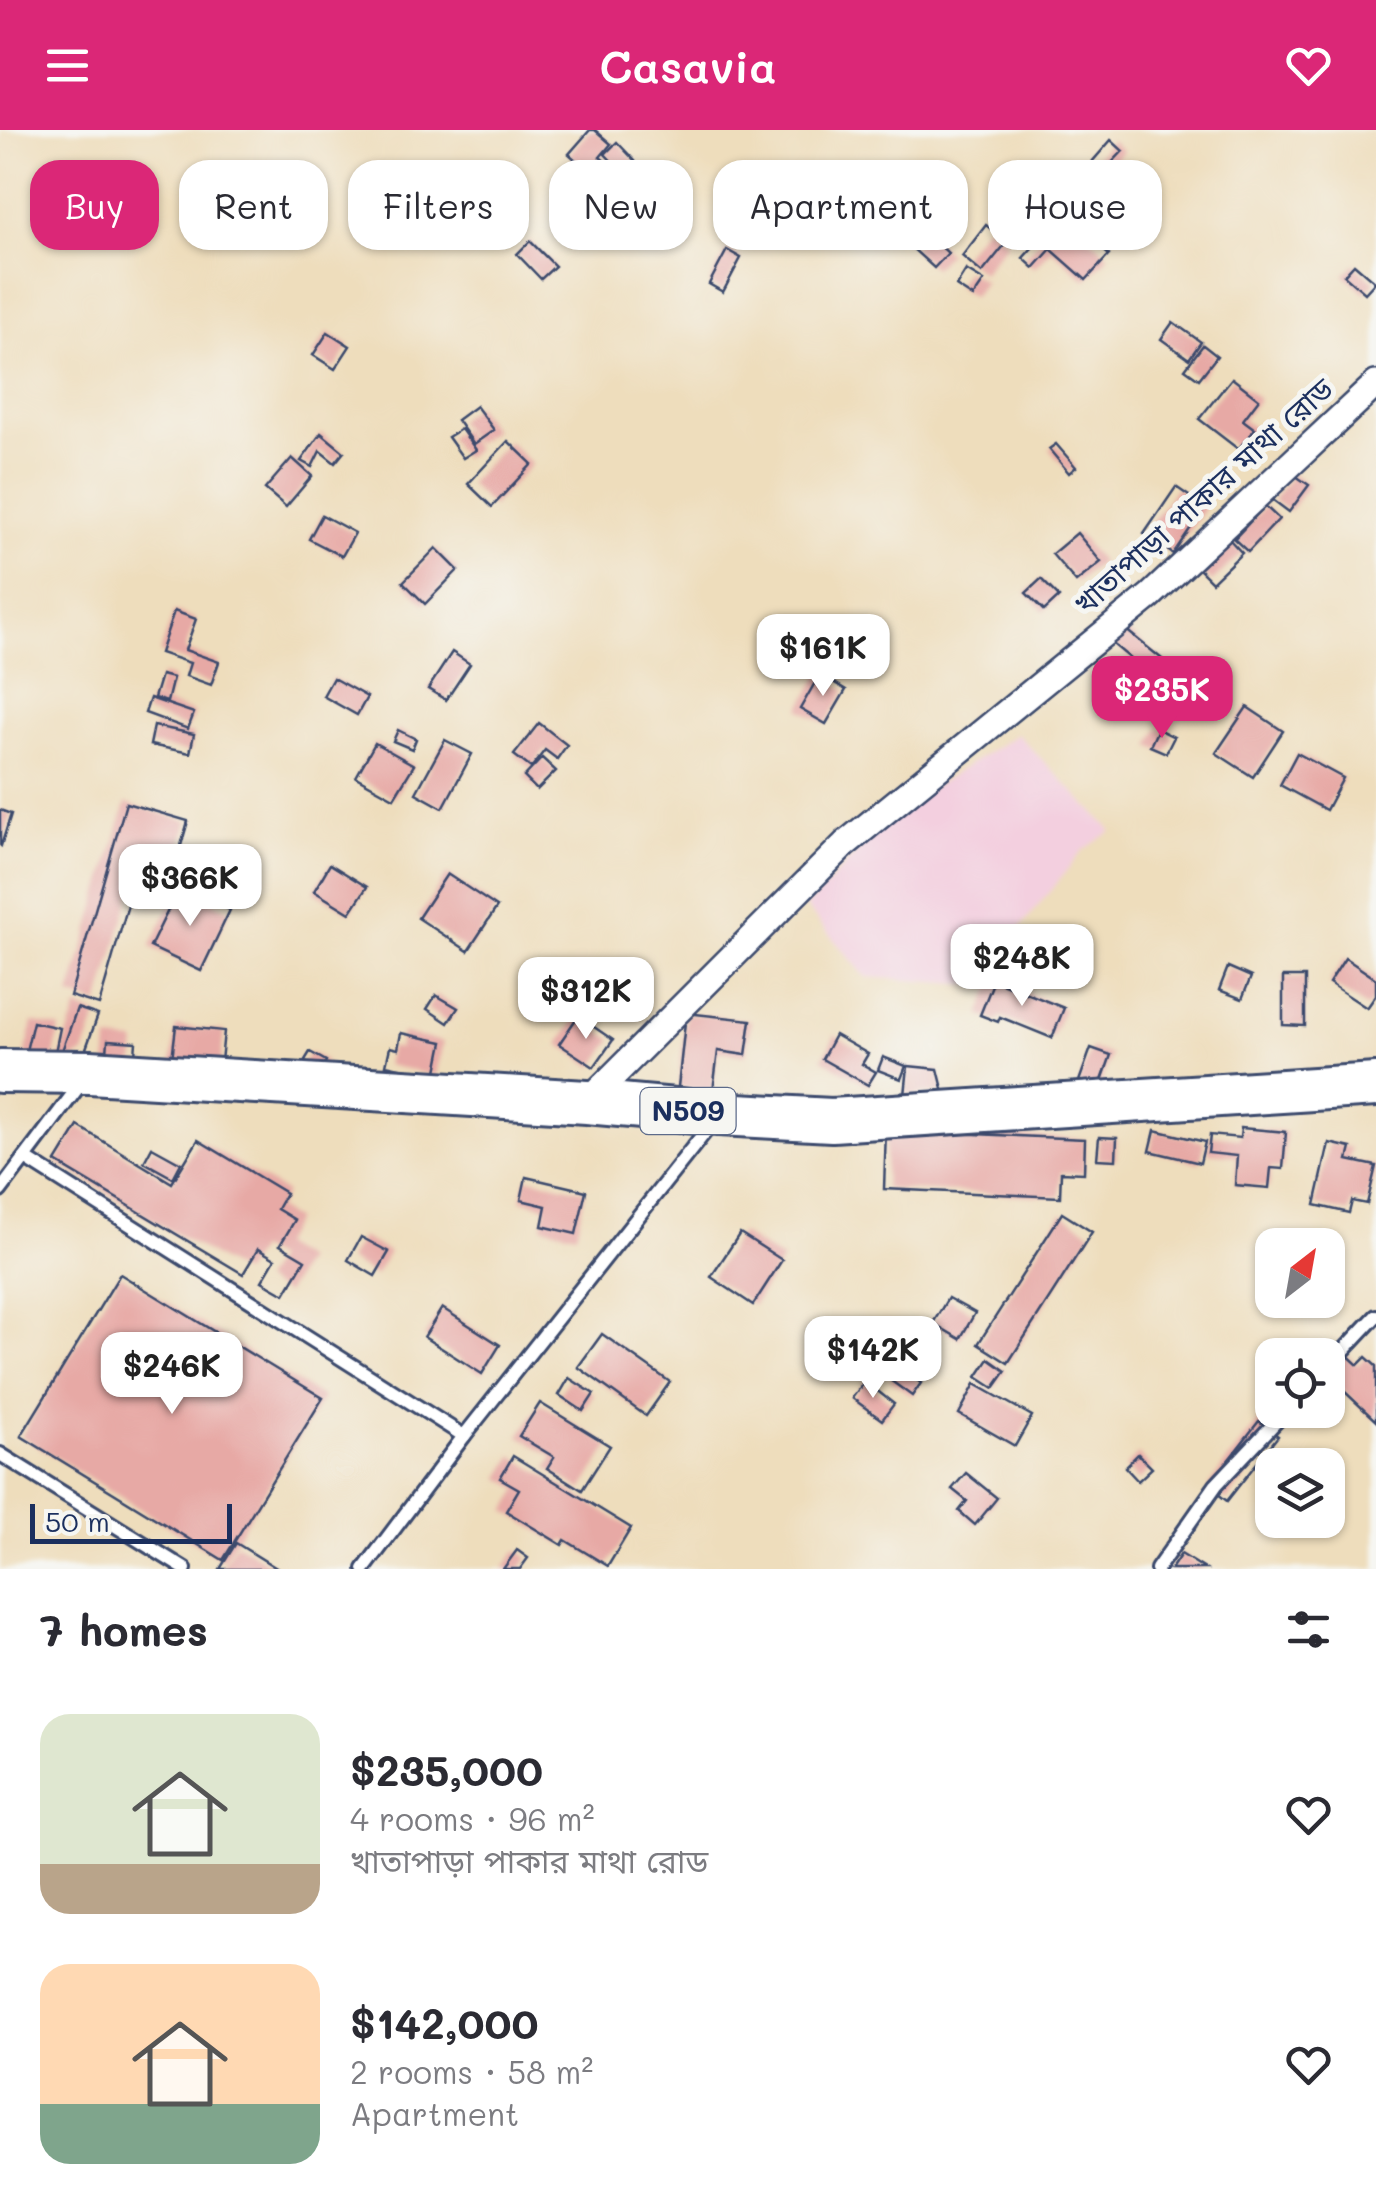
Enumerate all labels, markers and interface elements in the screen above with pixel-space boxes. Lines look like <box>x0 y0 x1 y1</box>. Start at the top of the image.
text: Casavia <box>599 36 777 94</box>
icon: menu <box>40 38 95 93</box>
icon: heart <box>1281 38 1336 93</box>
chip: Buy <box>30 160 159 250</box>
chip: Rent <box>179 160 328 250</box>
chip: Filters <box>348 160 529 250</box>
chip: New <box>549 160 693 250</box>
chip: Apartment <box>713 160 968 250</box>
chip: House <box>988 160 1162 250</box>
street label: খাতাপাড়া পাকার মাথা রোড <box>1064 368 1341 623</box>
pin: $161K <box>753 614 893 699</box>
text: $161K <box>779 625 867 667</box>
pin: $235K <box>1092 656 1232 741</box>
text: $235K <box>1114 667 1210 709</box>
pin: $366K <box>120 844 260 929</box>
text: $366K <box>141 855 239 897</box>
pin: $248K <box>952 924 1092 1009</box>
text: $248K <box>973 935 1071 977</box>
pin: $312K <box>516 957 656 1042</box>
text: $312K <box>540 968 632 1010</box>
road number: N509 <box>640 1088 736 1134</box>
north arrow <box>1255 1228 1345 1318</box>
map controls <box>1255 1228 1345 1538</box>
pin: $142K <box>803 1316 943 1401</box>
text: $142K <box>826 1327 920 1369</box>
pin: $246K <box>102 1332 242 1417</box>
button: locate <box>1255 1338 1345 1428</box>
text: $246K <box>123 1343 221 1385</box>
button: layers <box>1255 1448 1345 1538</box>
scale bar <box>30 1499 232 1544</box>
text: 50 m <box>45 1503 110 1539</box>
text: 7 homes <box>40 1602 208 1657</box>
icon: filters <box>1281 1602 1336 1657</box>
text: $235,000 <box>350 1742 543 1797</box>
icon: home <box>120 1754 240 1874</box>
icon: heart <box>1281 1787 1336 1842</box>
text: 4 rooms · 96 m² <box>350 1797 595 1839</box>
text: খাতাপাড়া পাকার মাথা রোড <box>350 1839 708 1881</box>
text: $142,000 <box>350 1995 539 2050</box>
icon: home <box>120 2004 240 2124</box>
icon: heart <box>1281 2037 1336 2092</box>
text: 2 rooms · 58 m² <box>350 2050 593 2092</box>
text: Apartment <box>350 2092 519 2134</box>

